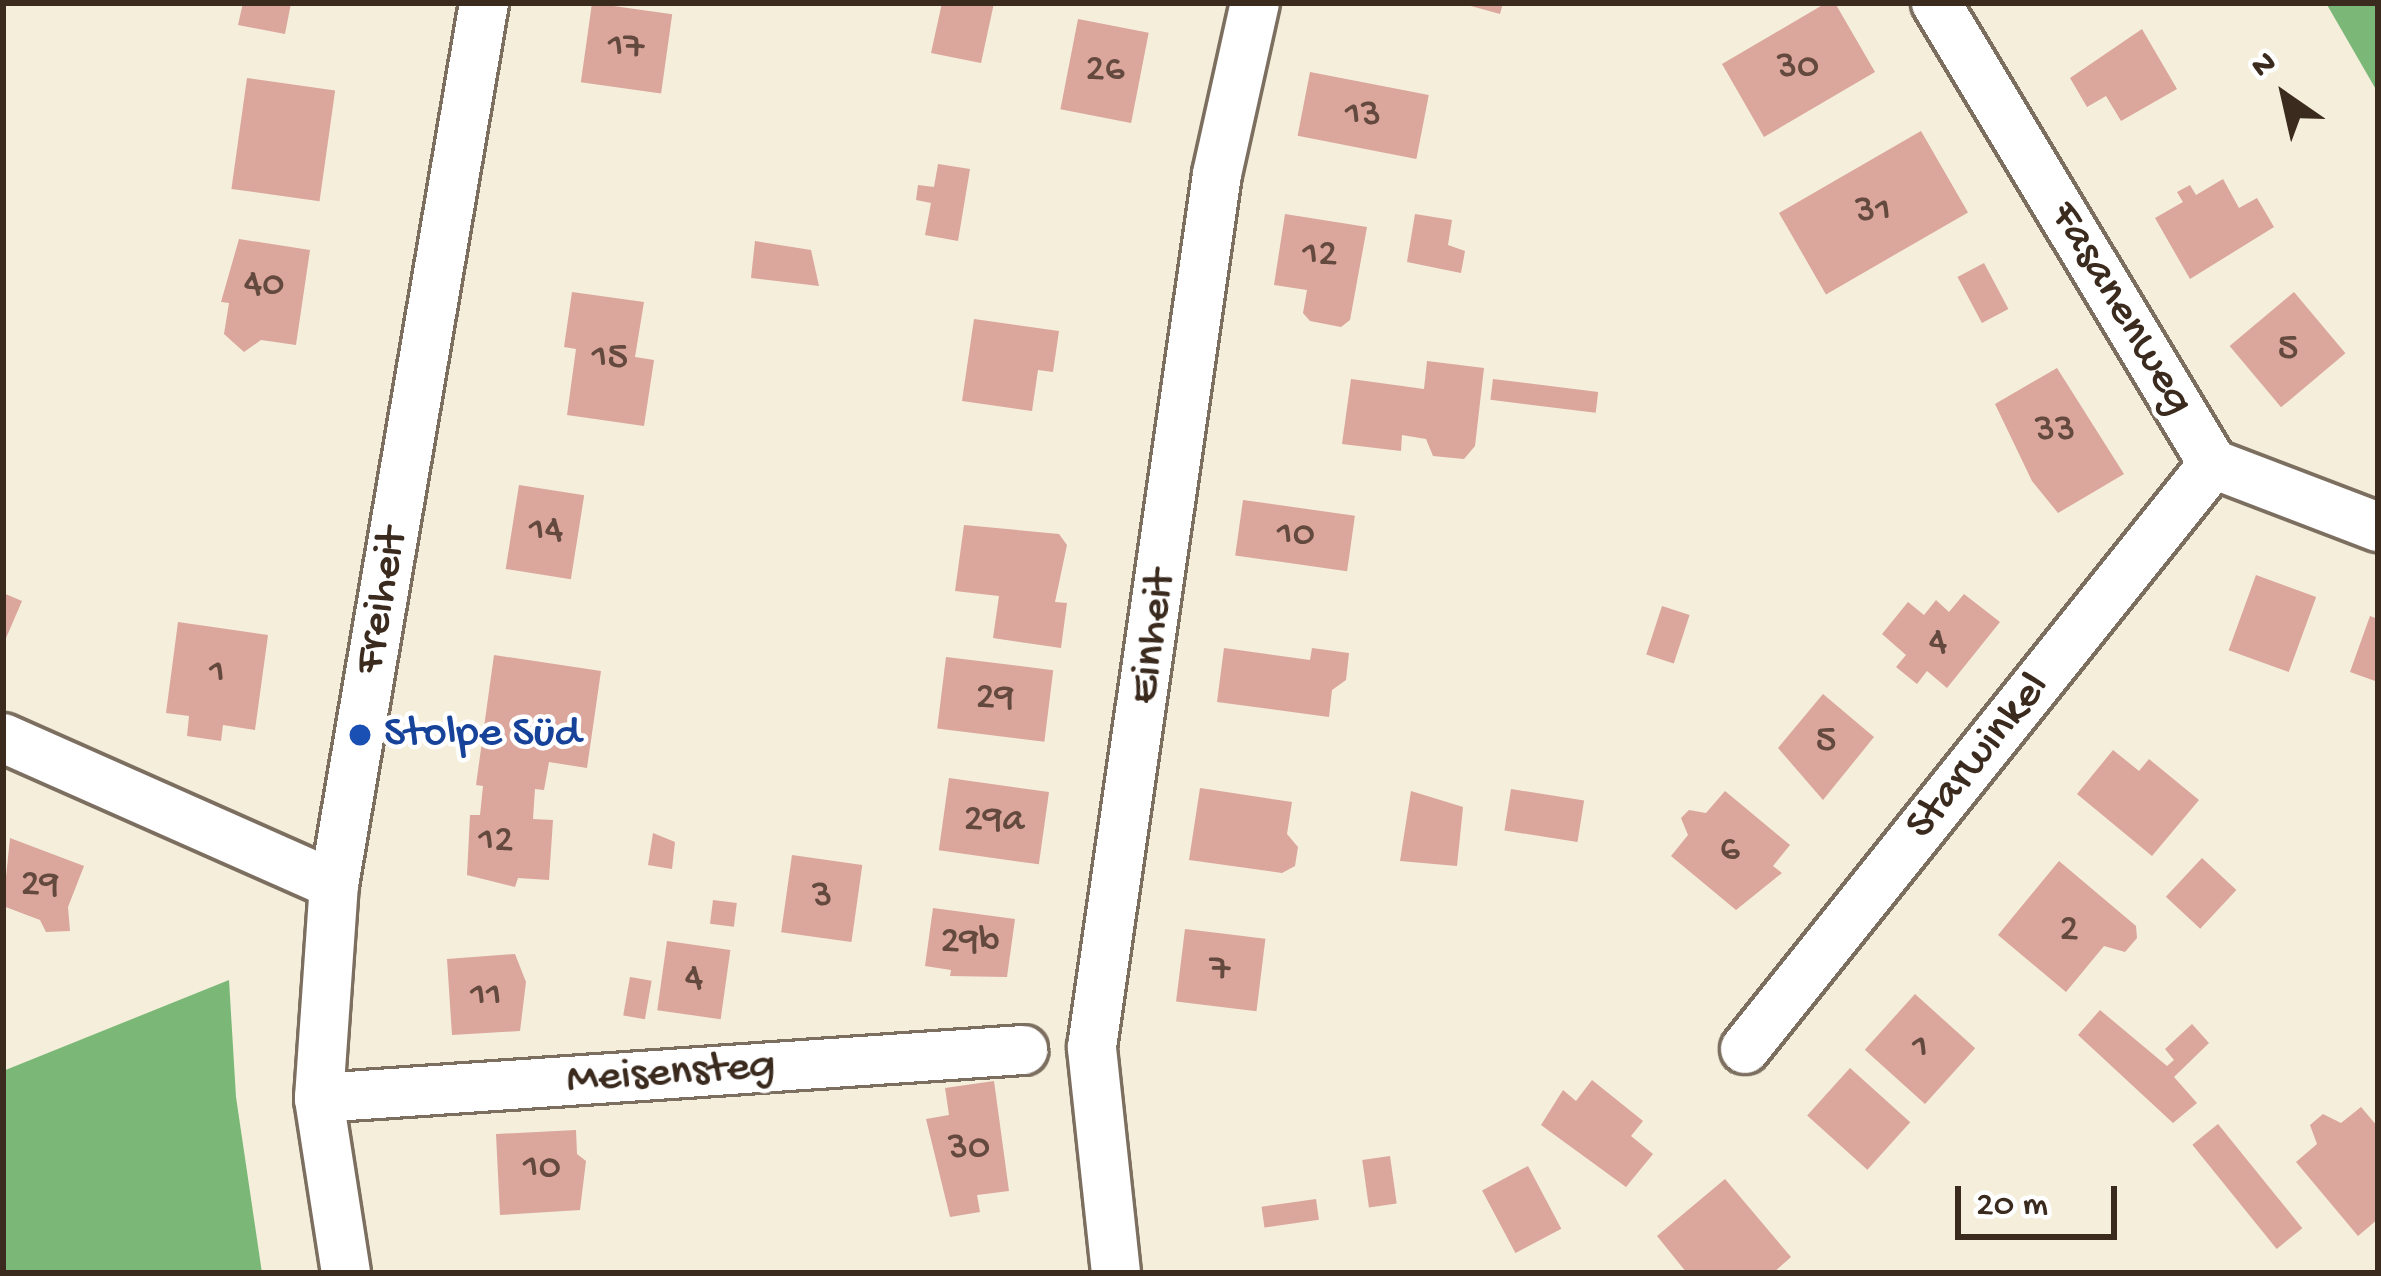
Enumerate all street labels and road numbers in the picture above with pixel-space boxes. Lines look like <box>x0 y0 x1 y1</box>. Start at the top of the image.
street label: Fasanenweg <box>2035 193 2205 425</box>
street label: Freiheit <box>344 524 422 678</box>
street label: Einheit <box>1118 567 1190 707</box>
street label: Starwinkel <box>1895 663 2063 851</box>
street label: Meisensteg <box>565 1040 777 1108</box>

